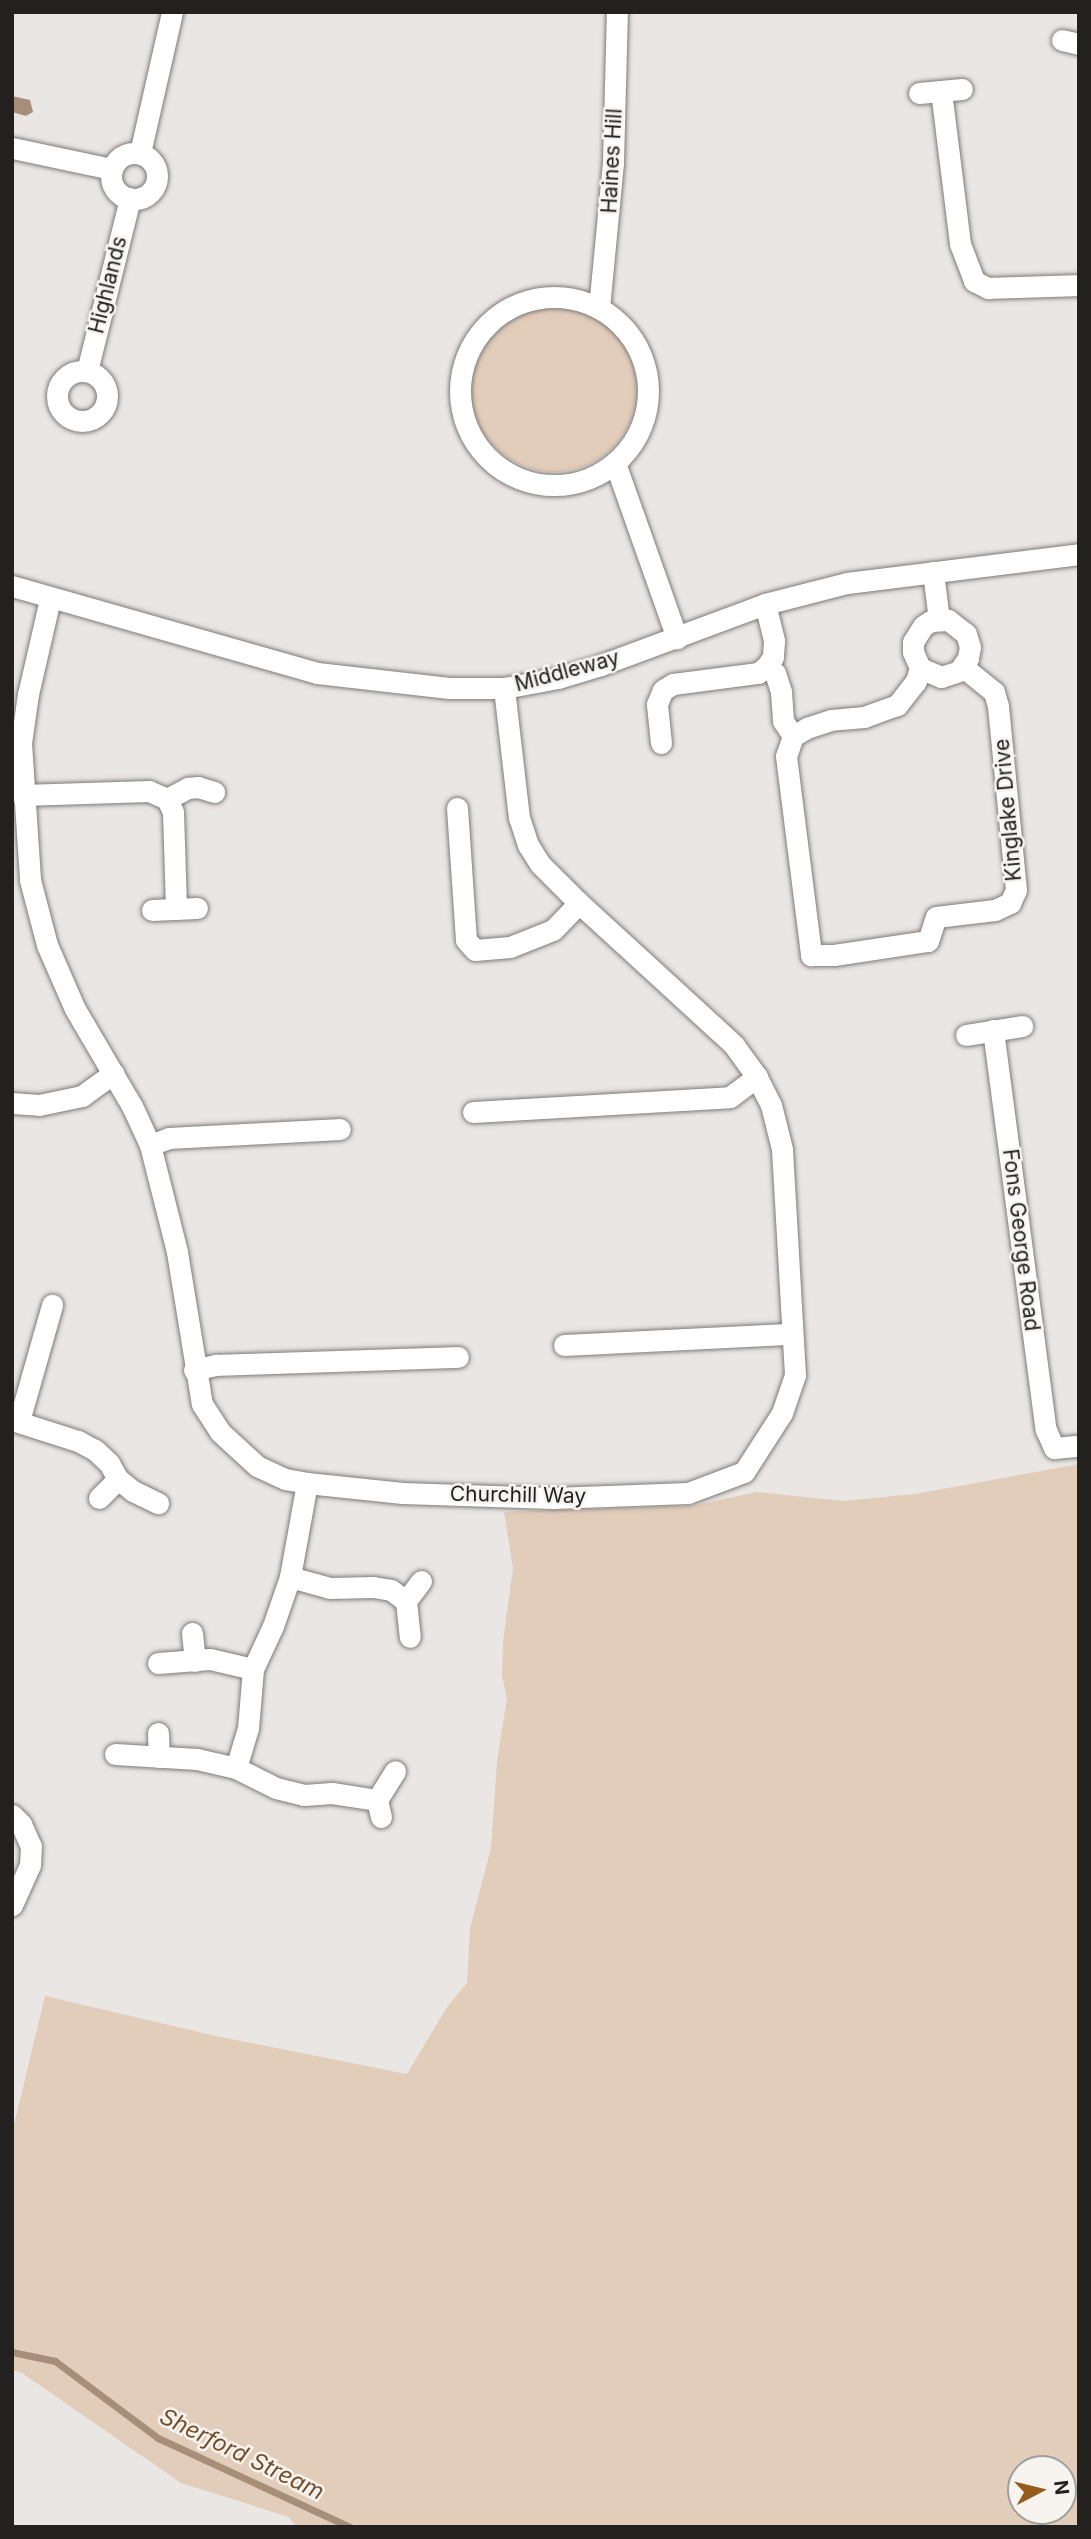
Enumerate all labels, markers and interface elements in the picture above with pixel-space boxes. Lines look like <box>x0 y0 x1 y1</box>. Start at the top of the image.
street label: Haines Hill <box>597 108 627 214</box>
street label: Highlands <box>84 234 132 336</box>
street label: Middleway <box>512 645 622 697</box>
street label: Kinglake Drive <box>989 738 1027 882</box>
street label: Fons George Road <box>997 1147 1045 1333</box>
street label: Churchill Way <box>450 1481 586 1509</box>
water label: Sherford Stream <box>155 2402 329 2506</box>
north arrow <box>1007 2455 1077 2525</box>
text: N <box>1049 2479 1074 2496</box>

